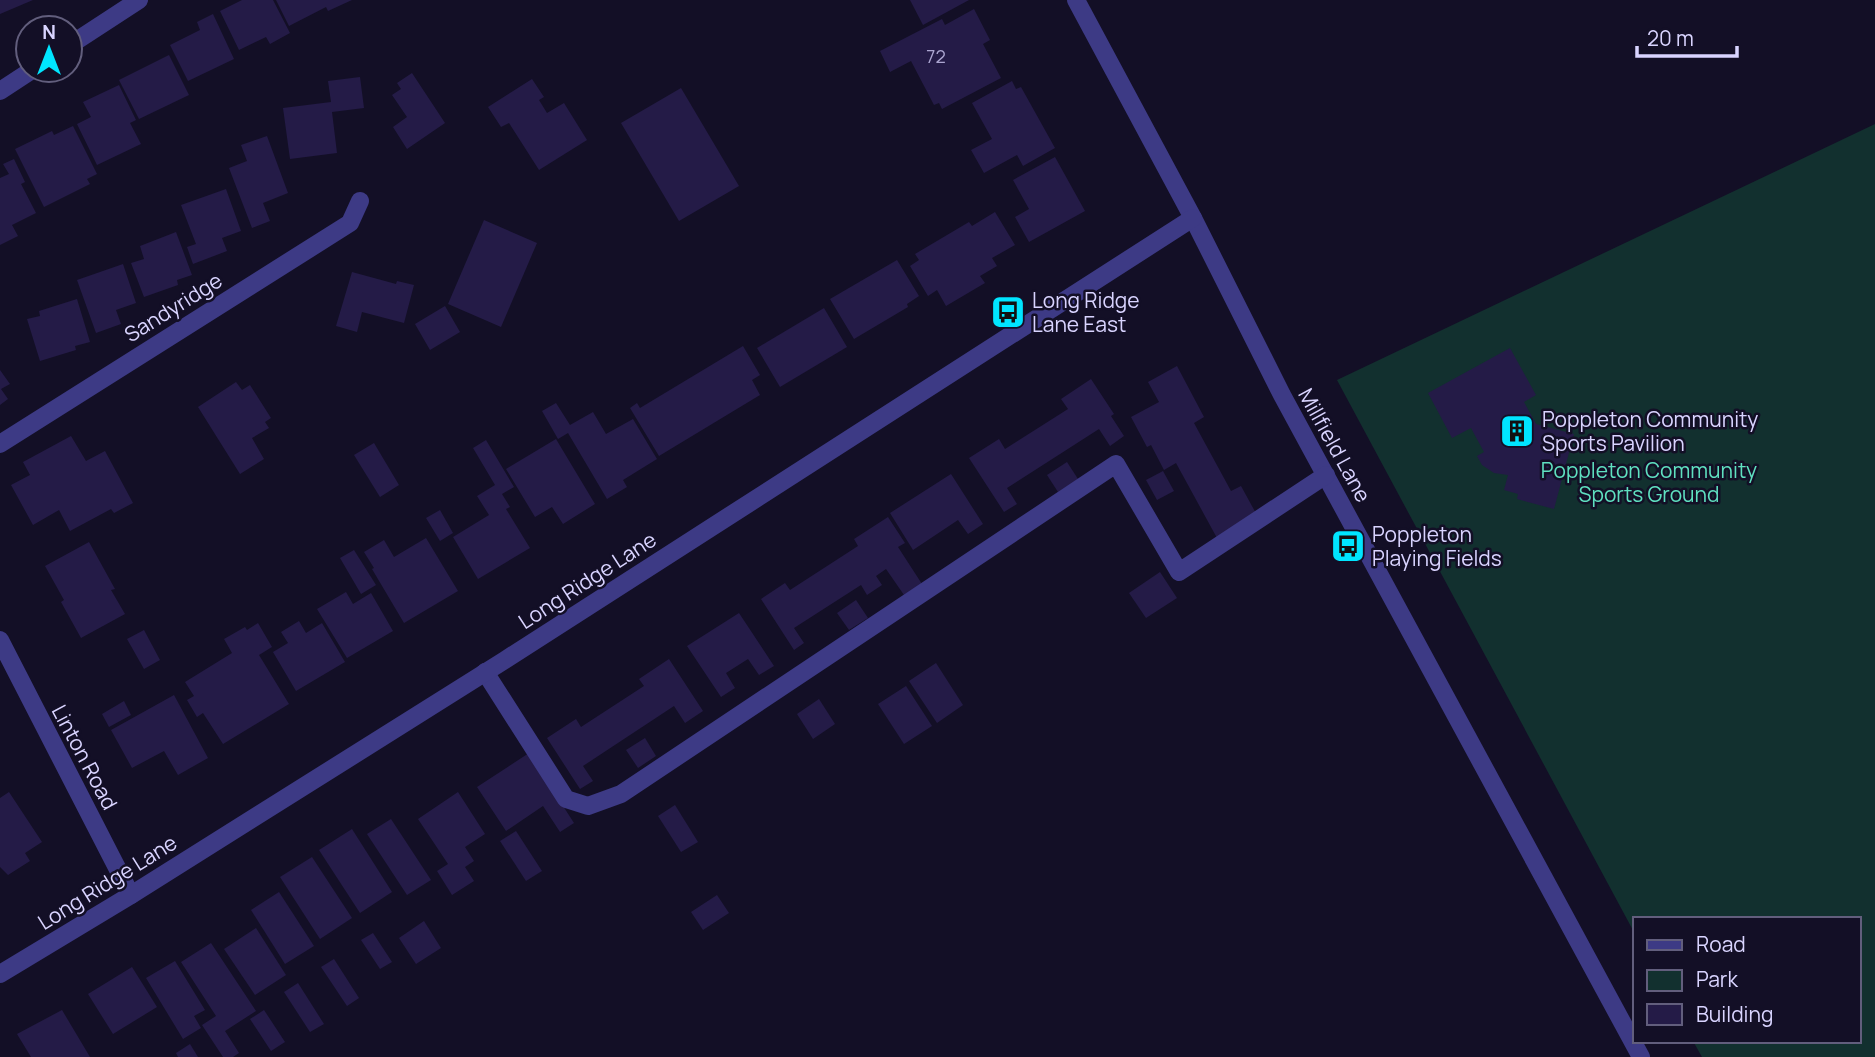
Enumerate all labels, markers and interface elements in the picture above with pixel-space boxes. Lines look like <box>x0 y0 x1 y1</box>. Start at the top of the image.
north arrow <box>14 14 84 84</box>
scale bar <box>1637 14 1737 58</box>
text: N <box>42 19 56 45</box>
text: 20 m <box>1647 24 1694 52</box>
house number: 72 <box>926 44 946 68</box>
street label: Sandyridge <box>119 266 227 348</box>
place label: Long Ridge Lane East <box>1032 286 1140 338</box>
bus stop icon: Long Ridge Lane East <box>989 293 1027 331</box>
street label: Millfield Lane <box>1292 383 1378 507</box>
place label: Poppleton Community Sports Pavilion <box>1542 405 1758 457</box>
building icon: Poppleton Community Sports Pavilion <box>1498 412 1536 450</box>
park label: Poppleton Community Sports Ground <box>1541 456 1757 508</box>
place label: Poppleton Playing Fields <box>1372 520 1502 572</box>
street label: Long Ridge Lane <box>513 525 661 635</box>
bus stop icon: Poppleton Playing Fields <box>1329 527 1367 565</box>
street label: Linton Road <box>46 700 124 814</box>
street label: Long Ridge Lane <box>32 828 182 936</box>
legend <box>1633 917 1861 1043</box>
text: Road <box>1696 930 1746 958</box>
text: Park <box>1696 965 1738 993</box>
text: Building <box>1696 1000 1773 1028</box>

